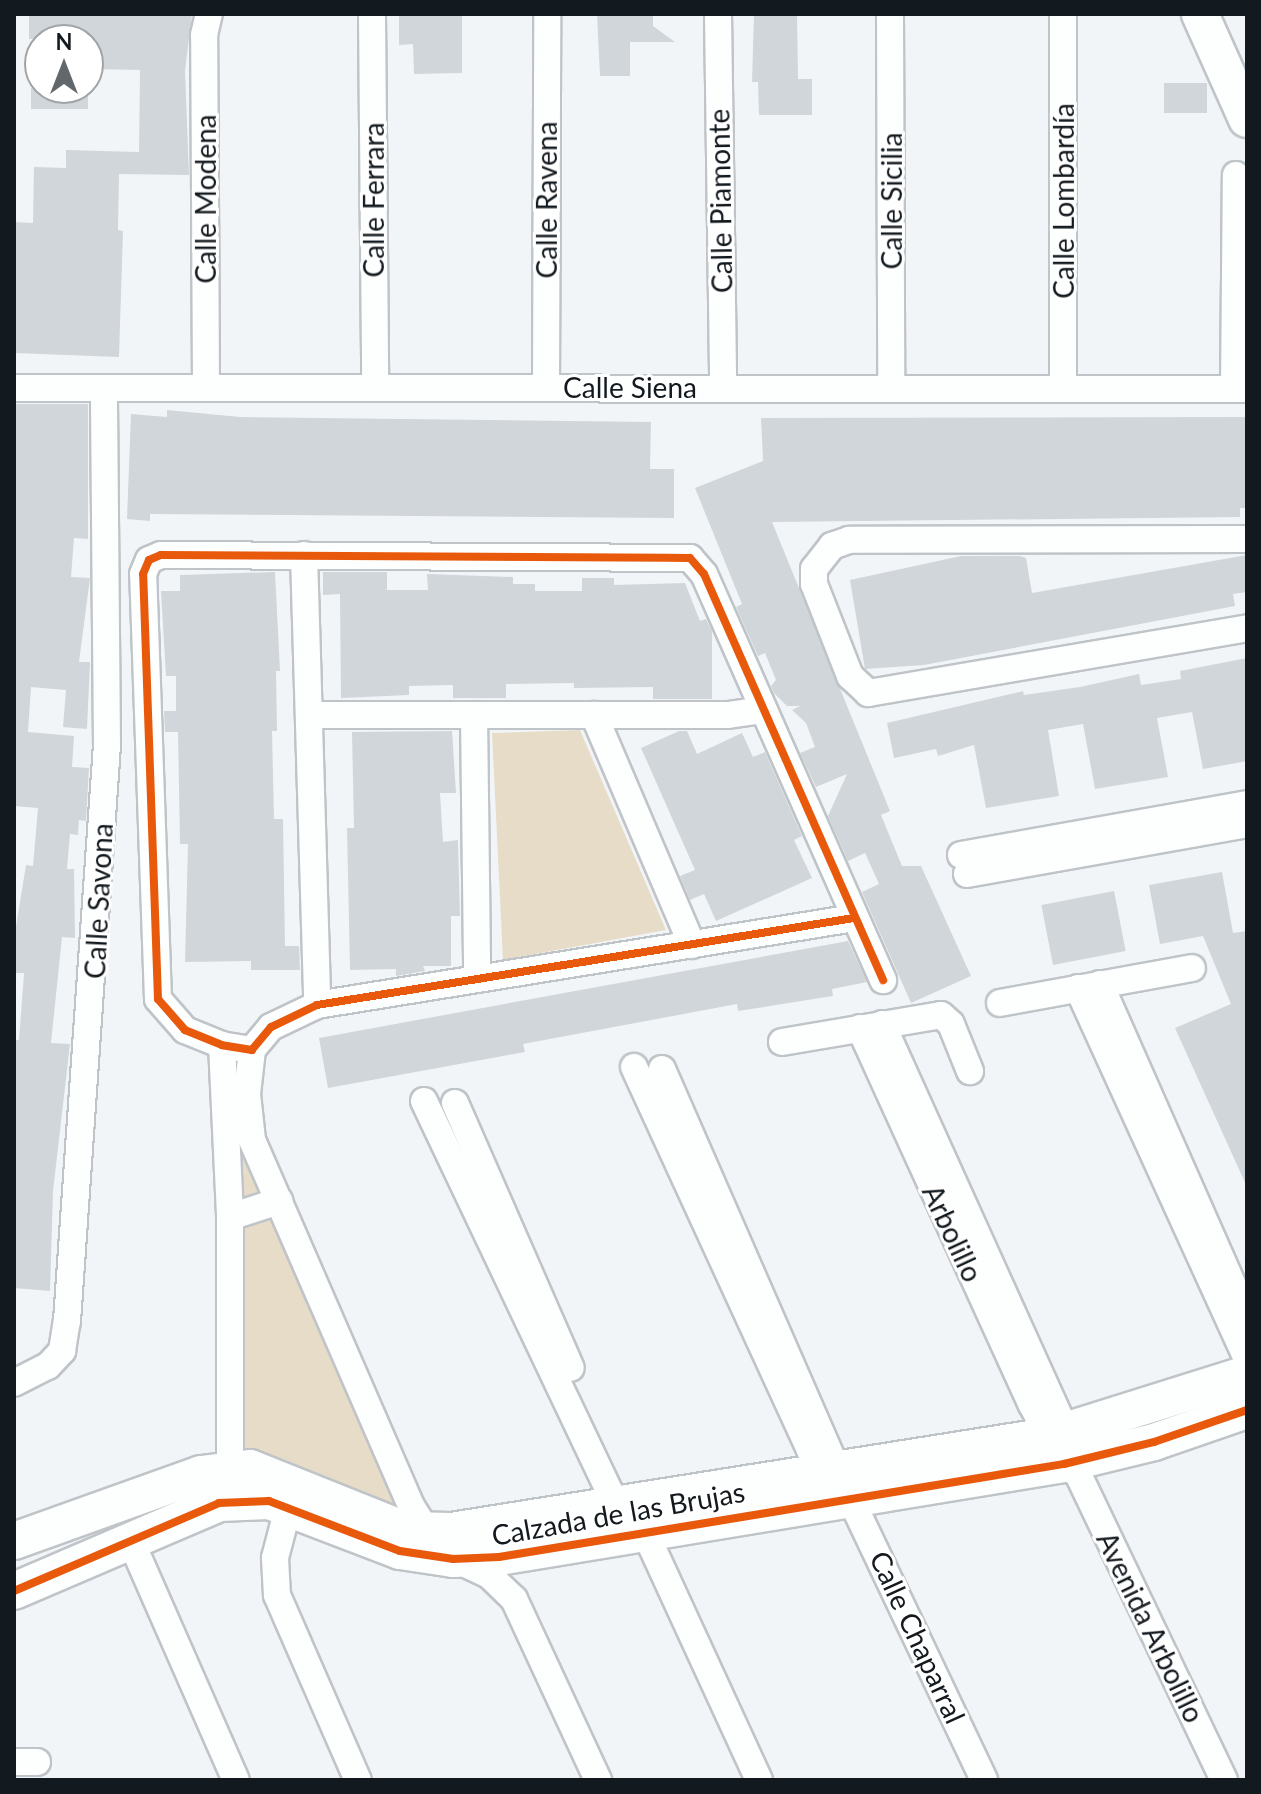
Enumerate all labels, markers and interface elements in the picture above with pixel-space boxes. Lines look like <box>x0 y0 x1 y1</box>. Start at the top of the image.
north arrow <box>24 24 104 104</box>
text: N <box>56 28 72 55</box>
street label: Calle Lombardía <box>1046 103 1080 299</box>
street label: Calle Piamonte <box>702 109 738 293</box>
street label: Calle Modena <box>188 114 222 284</box>
street label: Calle Ravena <box>529 121 563 279</box>
street label: Calle Ferrara <box>356 122 390 278</box>
street label: Calle Sicilia <box>874 133 908 269</box>
street label: Calle Siena <box>563 370 697 404</box>
street label: Calle Savona <box>77 822 119 980</box>
street label: Arbolillo <box>916 1179 990 1287</box>
street label: Calzada de las Brujas <box>489 1474 747 1552</box>
street label: Avenida Arbolillo <box>1090 1526 1212 1728</box>
street label: Calle Chaparral <box>863 1545 973 1729</box>

